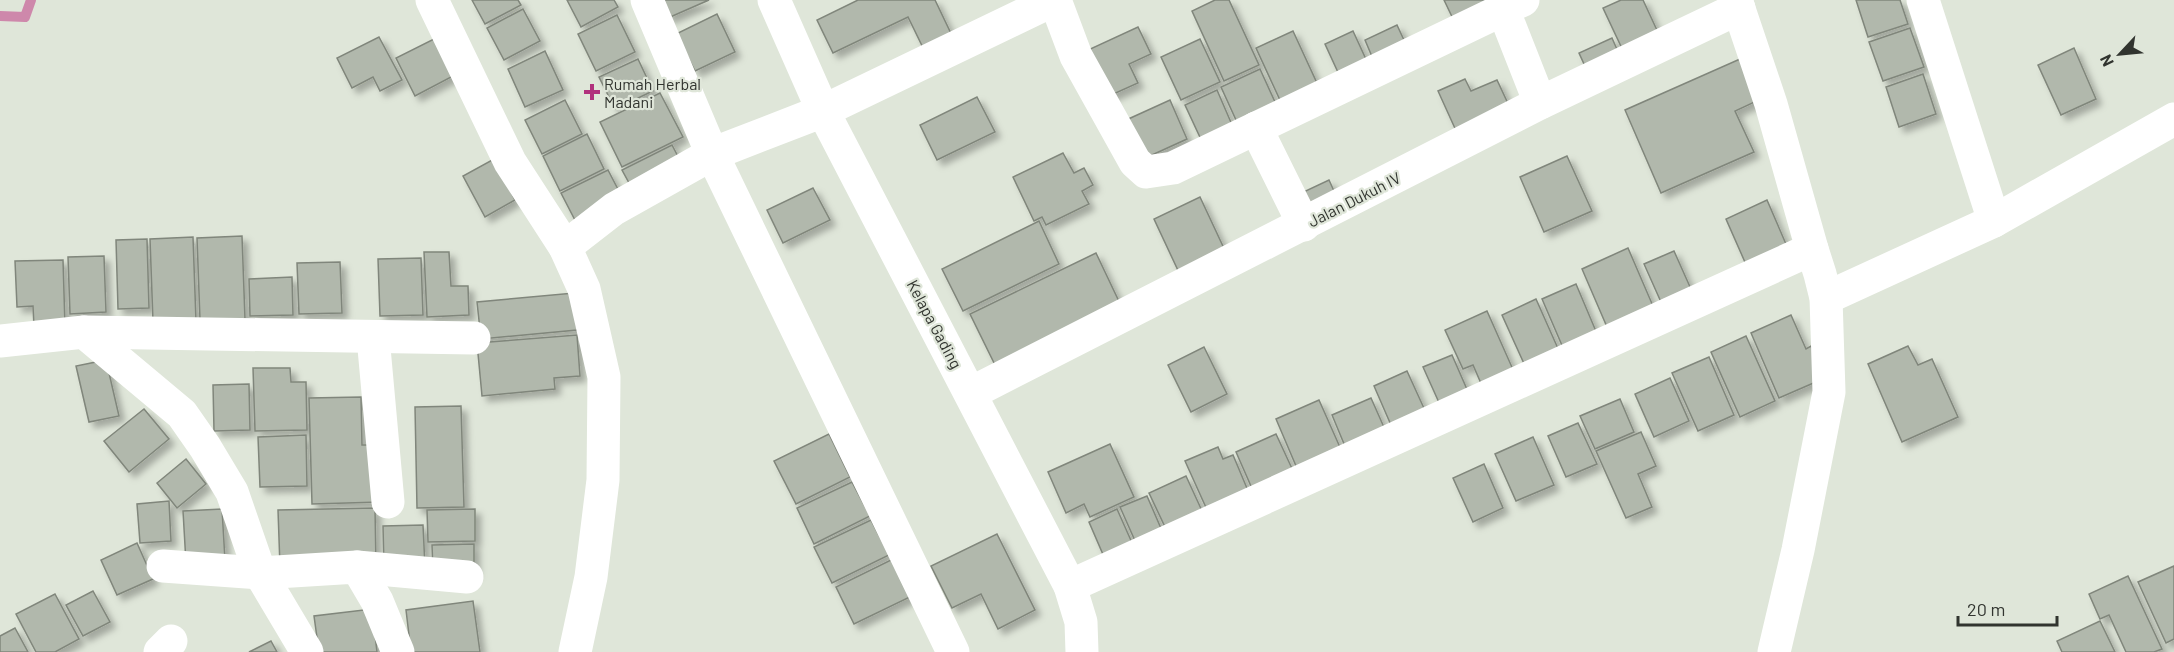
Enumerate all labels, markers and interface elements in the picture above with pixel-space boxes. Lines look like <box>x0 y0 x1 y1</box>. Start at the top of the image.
north arrow <box>2090 24 2150 84</box>
text: N <box>2095 52 2117 70</box>
place label: Rumah Herbal Madani <box>604 74 701 111</box>
marker: Rumah Herbal Madani <box>585 85 599 99</box>
street label: Jalan Dukuh IV <box>1305 168 1403 230</box>
street label: Kelapa Gading <box>904 276 966 372</box>
scale bar <box>1958 589 2057 627</box>
text: 20 m <box>1967 598 2005 620</box>

